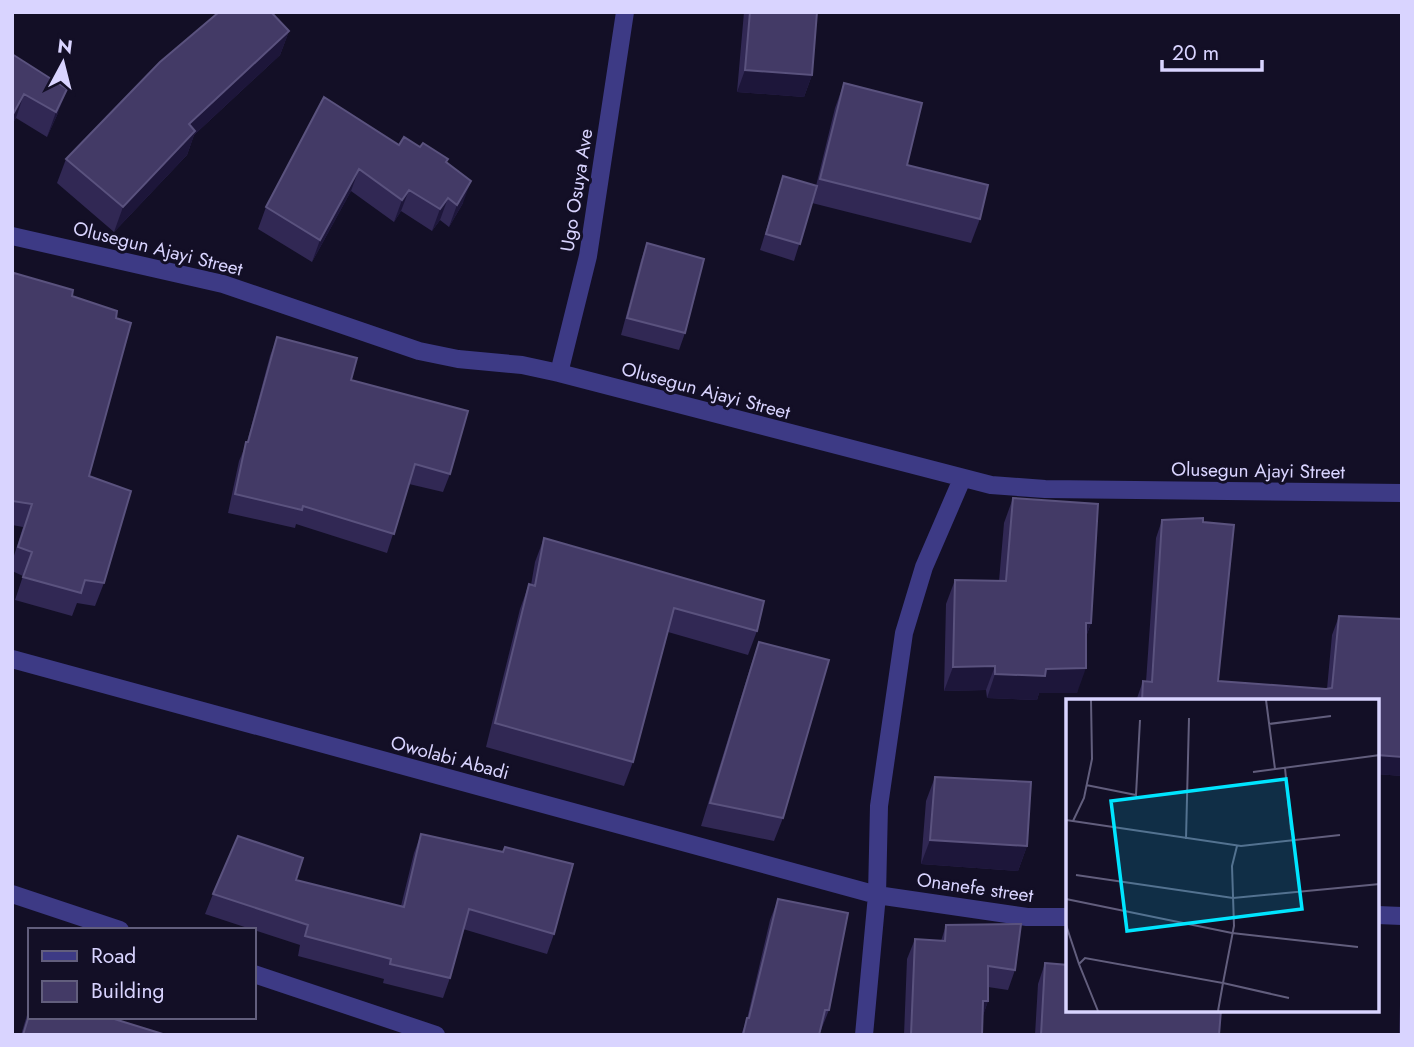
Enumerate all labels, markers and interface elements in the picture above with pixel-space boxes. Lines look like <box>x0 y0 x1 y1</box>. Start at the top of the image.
north arrow <box>28 28 98 98</box>
scale bar <box>1162 28 1262 72</box>
text: N <box>56 32 74 61</box>
text: 20 m <box>1172 38 1219 68</box>
street label: Ugo Osuya Ave <box>553 126 600 253</box>
street label: Olusegun Ajayi Street <box>70 214 246 283</box>
street label: Olusegun Ajayi Street <box>618 355 794 426</box>
street label: Olusegun Ajayi Street <box>1171 455 1346 486</box>
inset map <box>1066 699 1379 1012</box>
street label: Owolabi Abadi <box>388 729 512 786</box>
street label: Onanefe street <box>915 866 1035 909</box>
legend <box>28 928 256 1019</box>
text: Road <box>91 941 136 971</box>
text: Building <box>91 976 164 1006</box>

